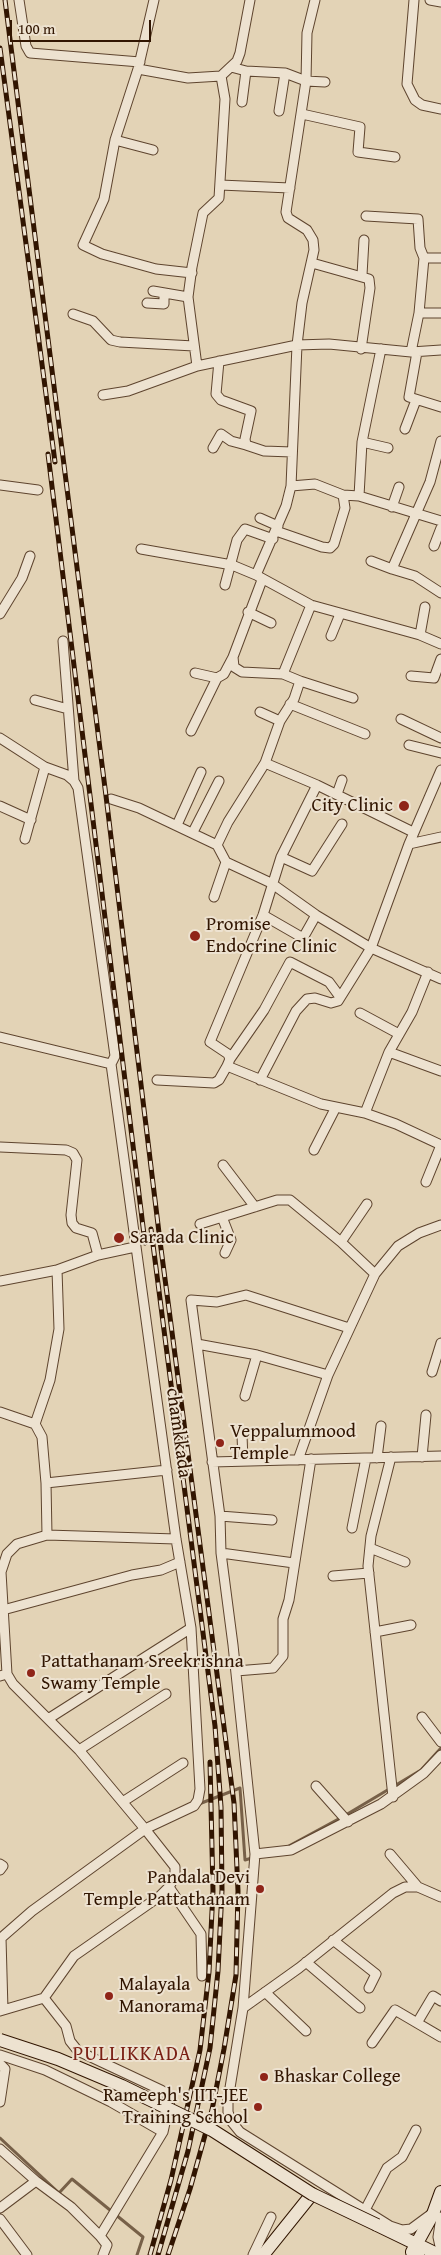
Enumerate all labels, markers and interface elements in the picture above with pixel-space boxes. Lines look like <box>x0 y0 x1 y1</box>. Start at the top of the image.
scale bar <box>12 10 154 42</box>
text: 100 m <box>18 18 55 39</box>
place label: City Clinic <box>312 795 393 817</box>
marker: City Clinic <box>397 799 411 813</box>
place label: Promise Endocrine Clinic <box>206 914 337 958</box>
marker: Promise Endocrine Clinic <box>188 929 202 943</box>
place label: Sarada Clinic <box>130 1227 234 1249</box>
marker: Sarada Clinic <box>112 1231 126 1245</box>
street label: chamkkada <box>160 1387 196 1479</box>
place label: Veppalummood Temple <box>230 1421 356 1465</box>
marker: Veppalummood Temple <box>214 1437 226 1449</box>
place label: Pattathanam Sreekrishna Swamy Temple <box>41 1651 244 1695</box>
marker: Pattathanam Sreekrishna Swamy Temple <box>25 1667 37 1679</box>
place label: Pandala Devi Temple Pattathanam <box>84 1867 250 1911</box>
marker: Pandala Devi Temple Pattathanam <box>254 1883 266 1895</box>
place label: Malayala Manorama <box>119 1974 205 2018</box>
marker: Malayala Manorama <box>103 1990 115 2002</box>
district label: PULLIKKADA <box>71 2043 193 2067</box>
place label: Bhaskar College <box>274 2066 401 2088</box>
marker: Bhaskar College <box>258 2071 270 2083</box>
place label: Rameeph's IIT-JEE Training School <box>103 2085 248 2129</box>
marker: Rameeph's IIT-JEE Training School <box>252 2101 264 2113</box>

